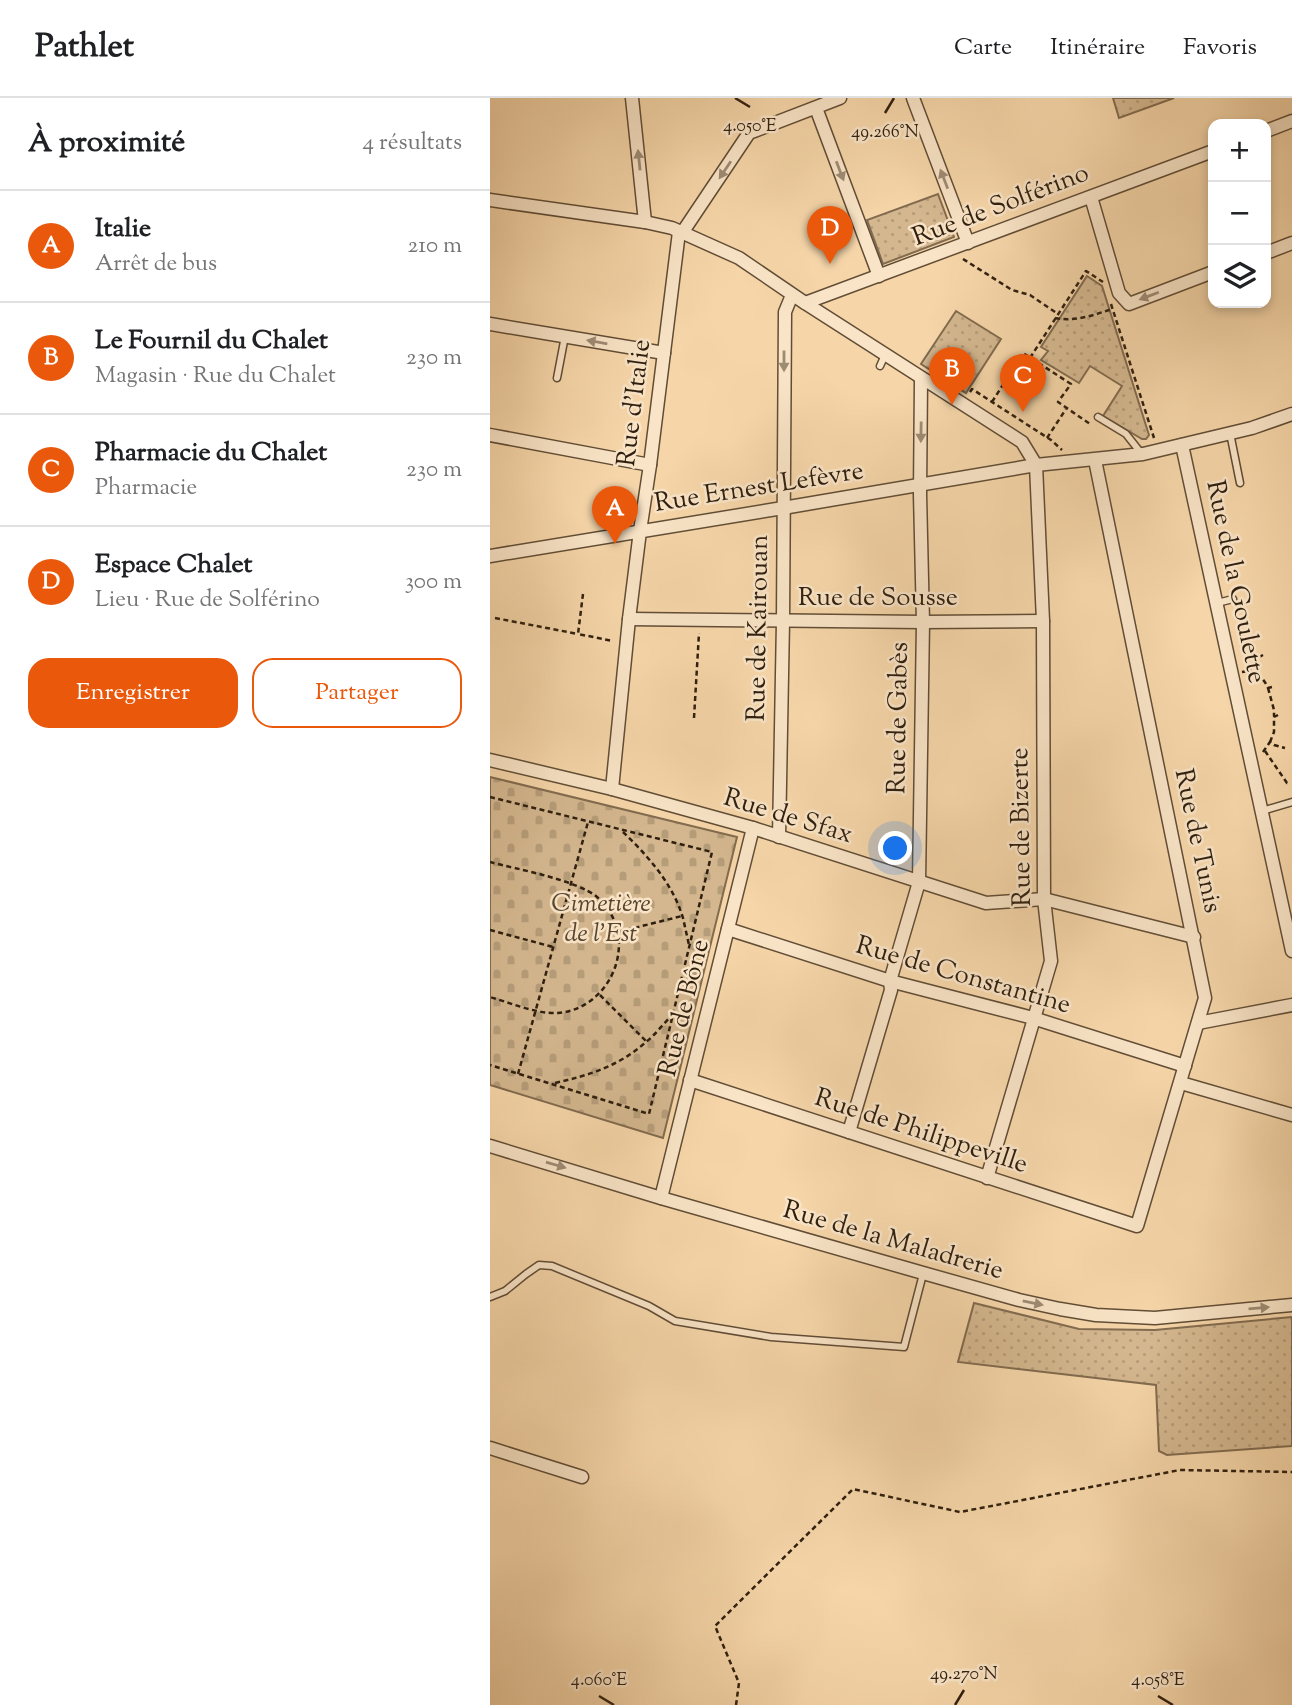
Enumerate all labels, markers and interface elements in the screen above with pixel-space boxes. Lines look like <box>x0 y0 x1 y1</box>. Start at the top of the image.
text: Pathlet <box>35 24 134 72</box>
text: Carte <box>954 31 1012 65</box>
text: Itinéraire <box>1050 31 1145 65</box>
text: Favoris <box>1183 31 1257 65</box>
text: 4.050°E <box>723 114 777 140</box>
map controls <box>1208 119 1271 308</box>
button: + <box>1208 119 1271 182</box>
text: 49.266°N <box>851 120 919 146</box>
text: À proximité <box>28 122 185 165</box>
text: 4 résultats <box>363 127 462 160</box>
one-way arrow <box>633 149 644 171</box>
street label: Rue de Solférino <box>907 155 1095 257</box>
one-way arrow <box>718 160 731 179</box>
one-way arrow <box>834 161 845 182</box>
one-way arrow <box>938 168 949 189</box>
button: − <box>1208 182 1271 245</box>
pin: D <box>807 206 853 264</box>
text: Italie <box>95 211 151 248</box>
text: A <box>42 230 60 263</box>
text: 210 m <box>408 230 462 263</box>
button: layers <box>1208 245 1271 308</box>
text: Arrêt de bus <box>95 248 217 281</box>
one-way arrow <box>1139 291 1160 302</box>
text: Le Fournil du Chalet <box>95 323 328 360</box>
one-way arrow <box>586 336 608 347</box>
street label: Rue d'Italie <box>609 337 661 469</box>
text: B <box>44 342 58 375</box>
text: 230 m <box>406 342 462 375</box>
pin: B <box>929 347 975 405</box>
one-way arrow <box>778 351 790 373</box>
pin: C <box>1000 354 1046 412</box>
text: Magasin · Rue du Chalet <box>95 360 336 393</box>
one-way arrow <box>915 421 927 443</box>
text: Pharmacie du Chalet <box>95 435 327 472</box>
street label: Rue Ernest Lefèvre <box>652 453 866 523</box>
text: C <box>42 454 60 487</box>
text: 230 m <box>406 454 462 487</box>
text: Pharmacie <box>95 472 197 505</box>
street label: Rue de la Goulette <box>1195 477 1275 687</box>
pin: A <box>592 486 638 544</box>
street label: Rue de Kairouan <box>739 534 779 722</box>
text: Espace Chalet <box>95 547 252 584</box>
text: D <box>42 566 60 599</box>
text: 300 m <box>405 566 462 599</box>
street label: Rue de Sousse <box>798 580 958 617</box>
text: Lieu · Rue de Solférino <box>95 584 320 617</box>
street label: Rue de Gabès <box>879 642 919 794</box>
button: Enregistrer <box>28 658 238 728</box>
button: Partager <box>252 658 462 728</box>
street label: Rue de Bizerte <box>1002 747 1042 907</box>
street label: Rue de Tunis <box>1164 765 1230 917</box>
street label: Rue de Sfax <box>719 780 857 854</box>
your location <box>878 831 912 865</box>
park label: Cimetière de l'Est <box>551 886 651 953</box>
street label: Rue de Constantine <box>851 928 1075 1024</box>
street label: Rue de Bône <box>650 935 720 1081</box>
street label: Rue de Philippeville <box>810 1080 1032 1184</box>
one-way arrow <box>545 1161 566 1171</box>
street label: Rue de la Maladrerie <box>779 1192 1007 1290</box>
one-way arrow <box>1022 1298 1044 1309</box>
one-way arrow <box>1248 1303 1270 1314</box>
text: 49.270°N <box>930 1662 998 1688</box>
text: 4.060°E <box>571 1668 627 1694</box>
text: 4.058°E <box>1131 1668 1185 1694</box>

